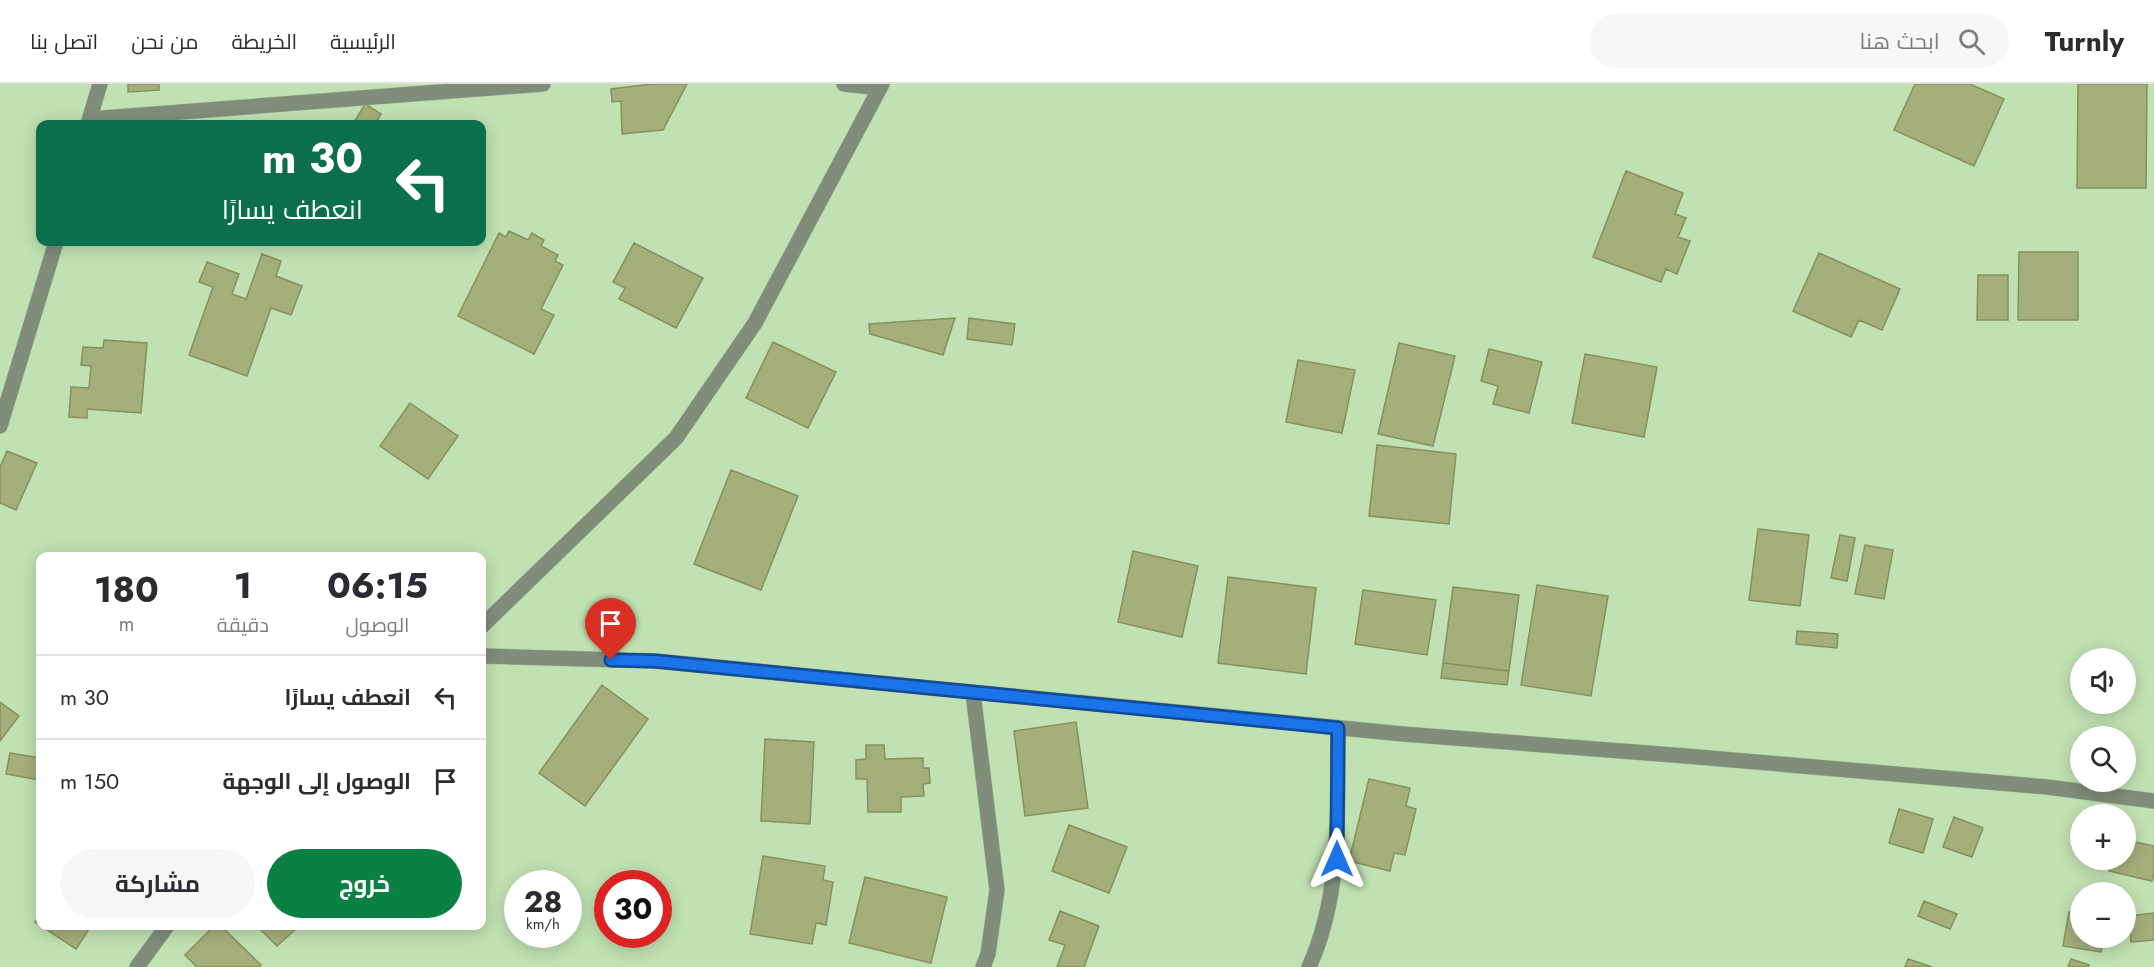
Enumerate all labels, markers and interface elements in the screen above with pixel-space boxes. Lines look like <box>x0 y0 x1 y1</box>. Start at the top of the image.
search box <box>1589 14 2009 68</box>
text: Turnly <box>2045 21 2124 62</box>
text: ابحث هنا <box>1860 25 1940 57</box>
icon: search <box>1955 25 1988 58</box>
text: اتصل بنا <box>30 27 98 57</box>
text: من نحن <box>131 27 199 57</box>
text: الخريطة <box>232 27 297 57</box>
text: الرئيسية <box>330 27 396 57</box>
text: 30 m <box>262 128 363 189</box>
icon: left <box>384 144 462 222</box>
text: انعطف يسارًا <box>222 190 363 229</box>
text: 1 <box>234 559 252 611</box>
text: 06:15 <box>327 559 428 611</box>
text: 180 <box>94 563 159 615</box>
pin <box>585 598 636 660</box>
icon: arrive <box>594 607 627 640</box>
text: m <box>119 610 134 639</box>
text: دقيقة <box>217 611 269 640</box>
text: الوصول <box>346 611 409 640</box>
map controls <box>2070 648 2136 948</box>
button: sound <box>2070 648 2136 714</box>
text: 30 m <box>60 681 109 713</box>
text: انعطف يسارًا <box>284 681 411 713</box>
icon: left <box>429 681 462 714</box>
button: search <box>2070 726 2136 792</box>
text: 150 m <box>60 765 119 797</box>
text: الوصول إلى الوجهة <box>223 765 411 797</box>
icon: arrive <box>429 765 462 798</box>
button: + <box>2070 804 2136 870</box>
position arrow <box>1305 827 1369 891</box>
button: مشاركة <box>60 849 255 918</box>
button: خروج <box>267 849 462 918</box>
speed limit sign: 30 <box>594 870 672 948</box>
text: 28 <box>524 880 562 923</box>
button: − <box>2070 882 2136 948</box>
text: km/h <box>526 913 560 935</box>

